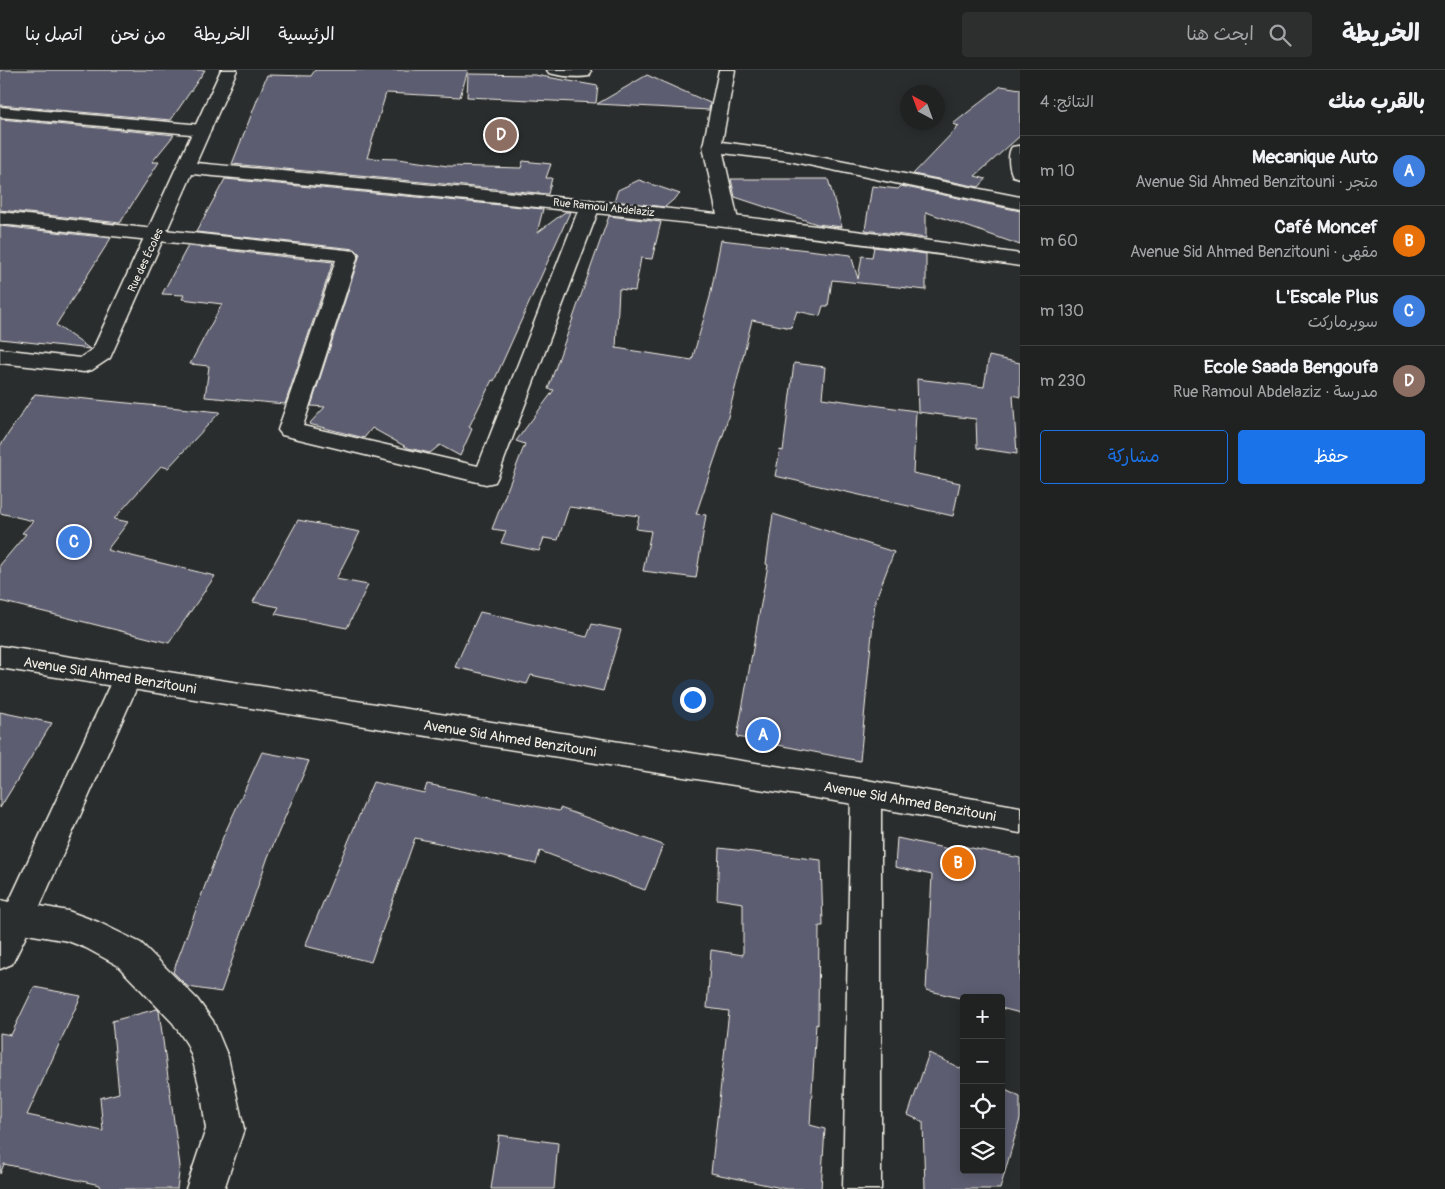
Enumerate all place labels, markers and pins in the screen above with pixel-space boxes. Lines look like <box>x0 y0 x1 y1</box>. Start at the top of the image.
pin: D <box>485 116 517 154</box>
pin: C <box>58 523 90 561</box>
pin: A <box>747 716 779 754</box>
pin: B <box>942 844 974 882</box>

